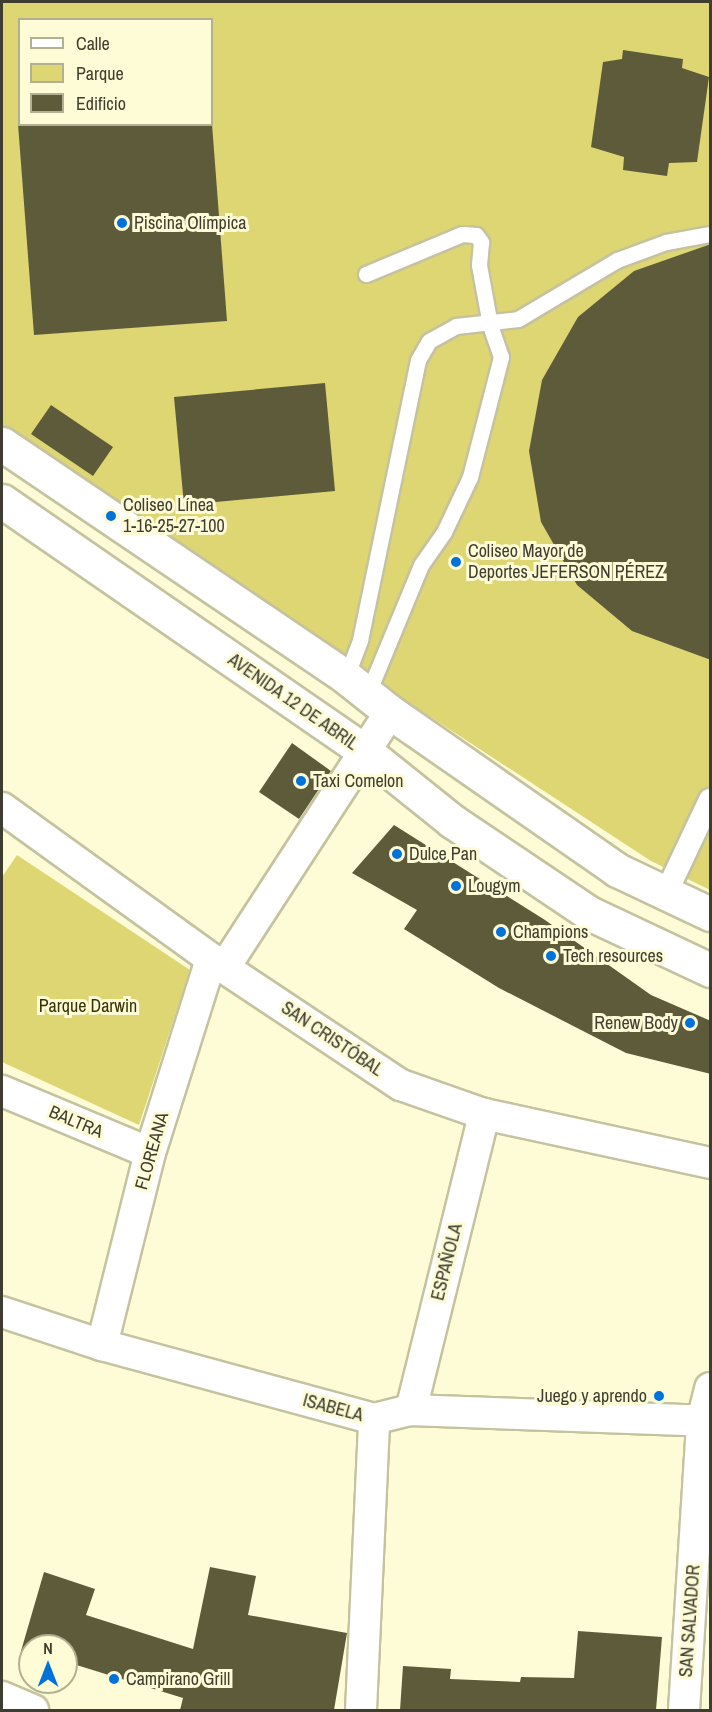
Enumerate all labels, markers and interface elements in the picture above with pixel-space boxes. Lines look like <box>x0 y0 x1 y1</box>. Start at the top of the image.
legend <box>18 18 213 126</box>
text: Calle <box>76 31 110 56</box>
text: Parque <box>76 61 124 86</box>
text: Edificio <box>76 91 126 116</box>
place label: Piscina Olímpica <box>134 212 246 234</box>
marker: Piscina Olímpica <box>115 216 129 230</box>
place label: Coliseo Línea 1-16-25-27-100 <box>123 495 225 538</box>
marker: Coliseo Línea 1-16-25-27-100 <box>104 509 118 523</box>
place label: Coliseo Mayor de Deportes JEFERSON PÉREZ <box>468 541 664 584</box>
marker: Coliseo Mayor de Deportes JEFERSON PÉREZ <box>449 555 463 569</box>
street label: AVENIDA 12 DE ABRIL <box>223 649 363 755</box>
place label: Taxi Comelon <box>313 770 404 792</box>
marker: Taxi Comelon <box>294 774 308 788</box>
place label: Dulce Pan <box>409 843 477 865</box>
marker: Dulce Pan <box>390 847 404 861</box>
place label: Lougym <box>468 875 521 897</box>
marker: Lougym <box>449 879 463 893</box>
place label: Champions <box>513 921 588 943</box>
marker: Champions <box>494 925 508 939</box>
place label: Tech resources <box>563 945 663 967</box>
marker: Tech resources <box>544 949 558 963</box>
park label: Parque Darwin <box>39 995 137 1017</box>
street label: SAN CRISTÓBAL <box>277 997 387 1081</box>
place label: Renew Body <box>594 1012 678 1034</box>
marker: Renew Body <box>683 1016 697 1030</box>
street label: BALTRA <box>46 1101 106 1143</box>
street label: FLOREANA <box>131 1110 173 1192</box>
street label: ESPAÑOLA <box>427 1221 467 1303</box>
place label: Juego y aprendo <box>537 1385 647 1407</box>
marker: Juego y aprendo <box>652 1389 666 1403</box>
street label: ISABELA <box>300 1390 366 1426</box>
street label: SAN SALVADOR <box>675 1564 705 1678</box>
north arrow <box>18 1634 78 1694</box>
text: N <box>43 1637 53 1659</box>
place label: Campirano Grill <box>126 1668 230 1690</box>
marker: Campirano Grill <box>107 1672 121 1686</box>

